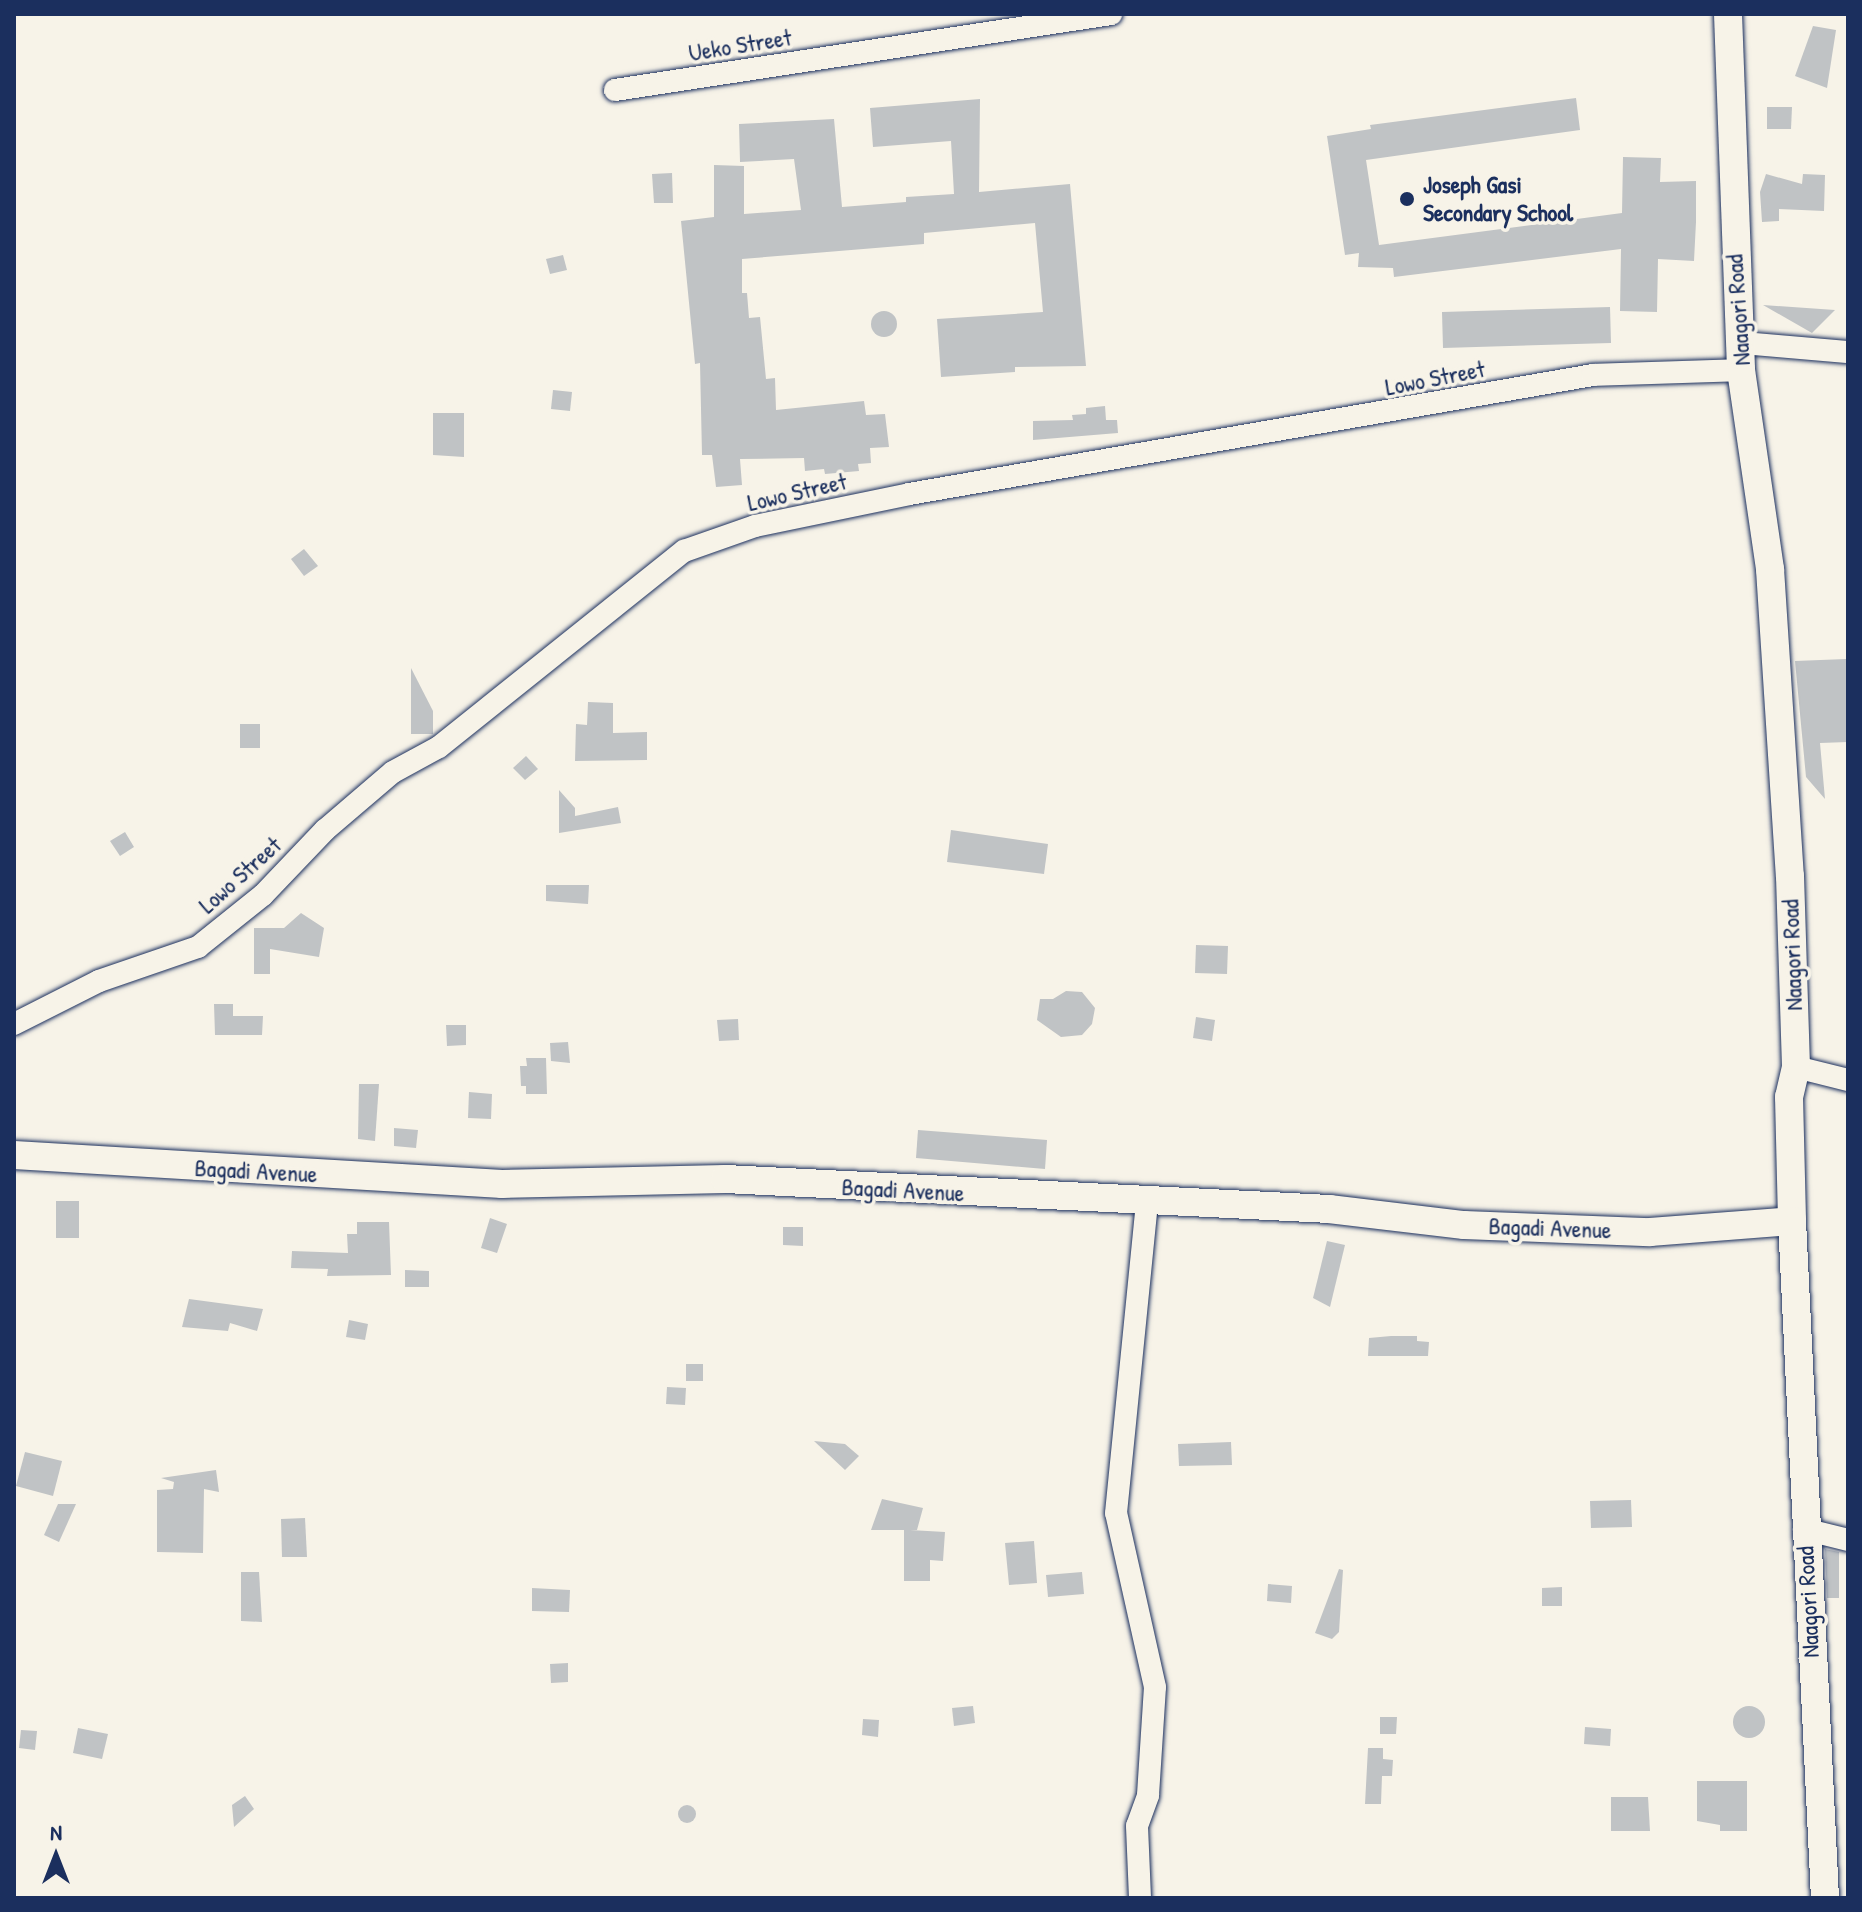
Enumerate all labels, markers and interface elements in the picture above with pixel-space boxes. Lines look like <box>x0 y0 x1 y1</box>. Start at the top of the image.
street label: Ueko Street <box>686 23 794 67</box>
place label: Joseph Gasi Secondary School <box>1423 171 1573 227</box>
marker: Joseph Gasi Secondary School <box>1398 190 1416 208</box>
street label: Naagori Road <box>1720 253 1756 367</box>
street label: Lowo Street <box>1383 354 1487 402</box>
street label: Lowo Street <box>745 467 849 517</box>
street label: Lowo Street <box>193 831 287 919</box>
street label: Naagori Road <box>1776 899 1808 1011</box>
street label: Bagadi Avenue <box>194 1153 318 1189</box>
street label: Bagadi Avenue <box>841 1172 965 1208</box>
street label: Bagadi Avenue <box>1488 1211 1612 1245</box>
street label: Naagori Road <box>1791 1546 1825 1658</box>
north arrow <box>16 1816 96 1896</box>
text: N <box>50 1817 62 1847</box>

